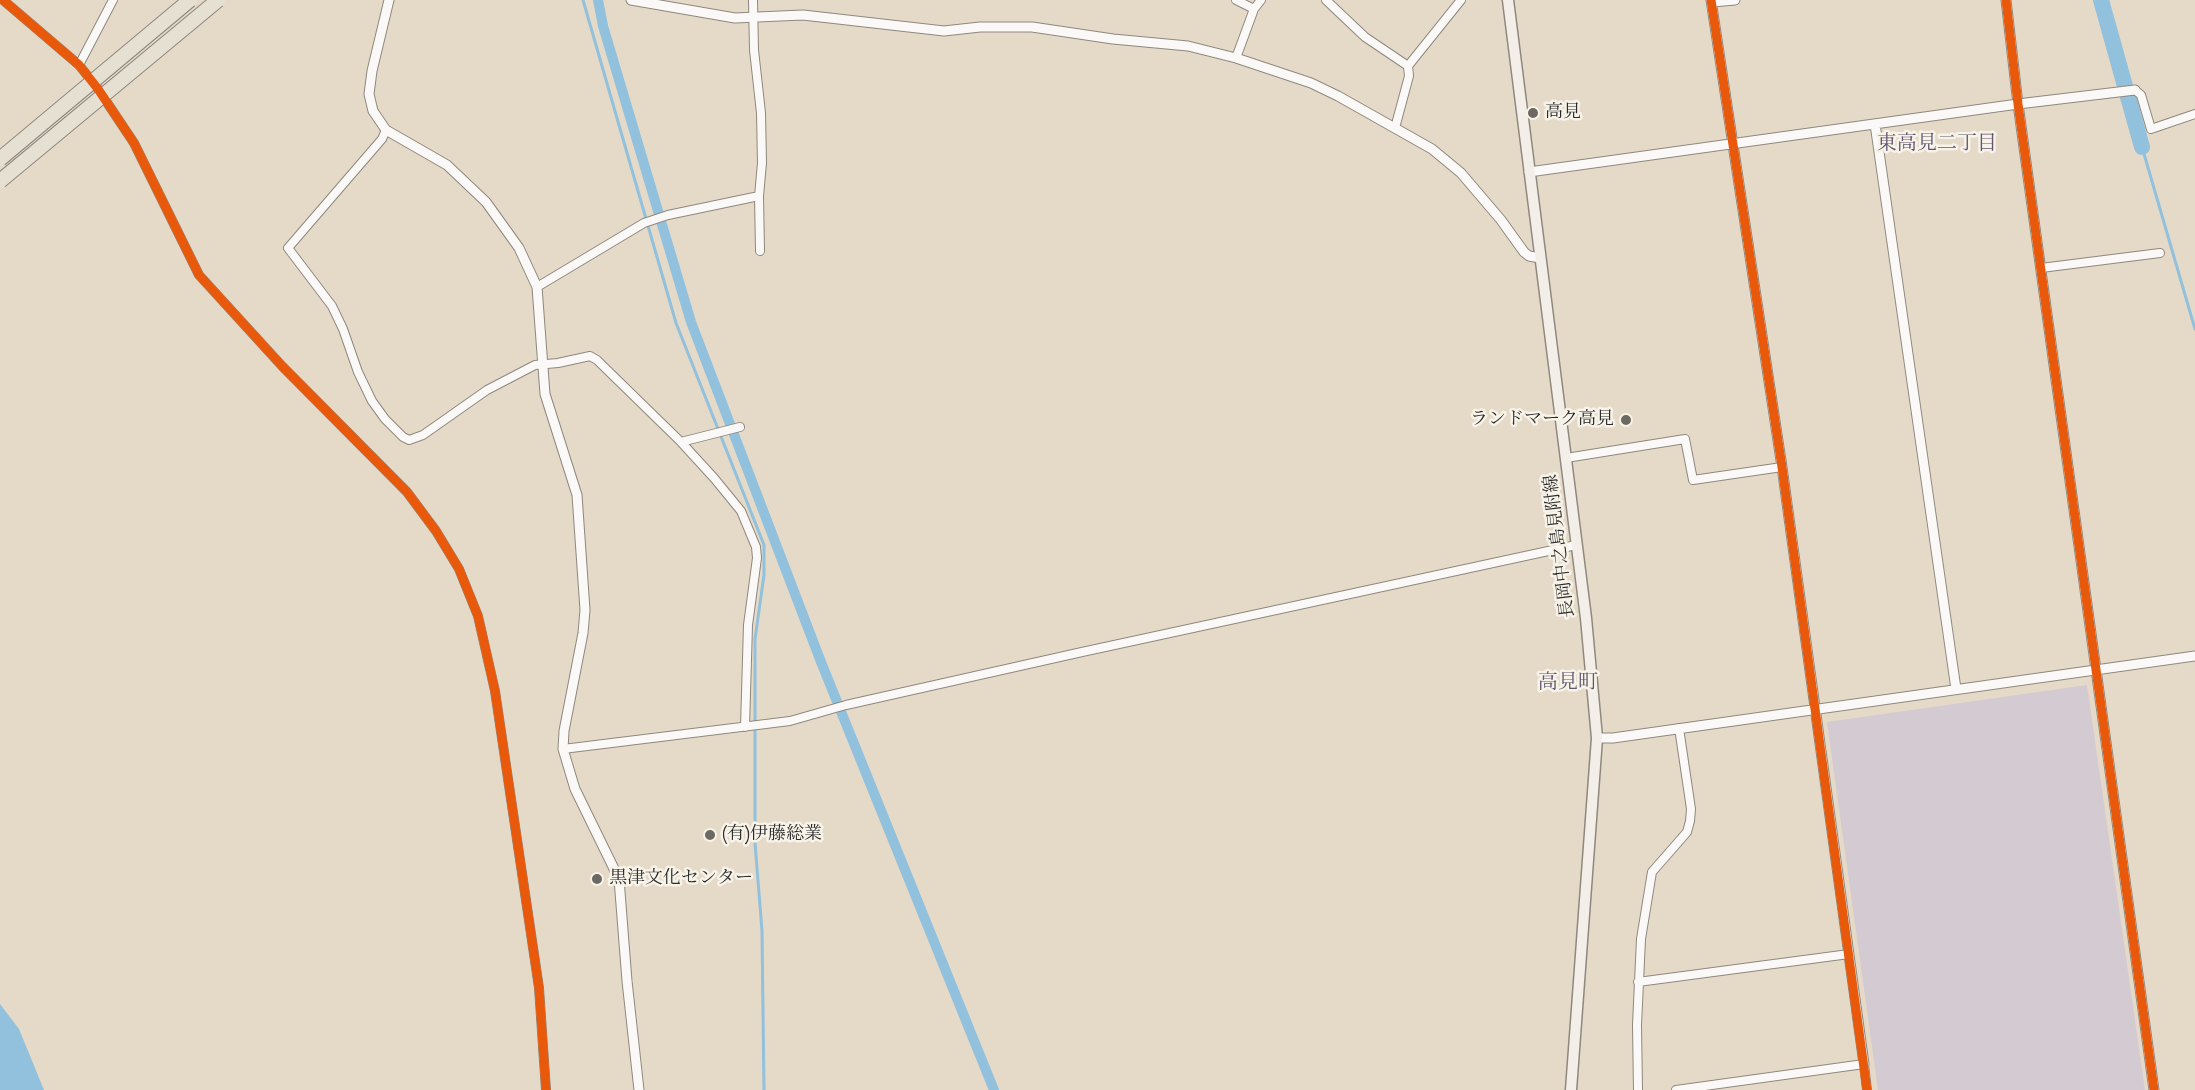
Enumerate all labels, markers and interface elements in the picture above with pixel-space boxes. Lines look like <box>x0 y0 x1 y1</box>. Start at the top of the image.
place label: 高見 <box>1545 102 1581 124</box>
marker: 高見 <box>1526 106 1540 120</box>
district label: 東高見二丁目 <box>1877 132 1997 156</box>
place label: ランドマーク高見 <box>1470 409 1614 431</box>
marker: ランドマーク高見 <box>1619 413 1633 427</box>
street label: 長岡中之島見附線 <box>1541 473 1579 619</box>
district label: 高見町 <box>1538 671 1598 695</box>
place label: (有)伊藤総業 <box>722 824 822 846</box>
marker: (有)伊藤総業 <box>703 828 717 842</box>
place label: 黒津文化センター <box>609 868 753 890</box>
marker: 黒津文化センター <box>590 872 604 886</box>

